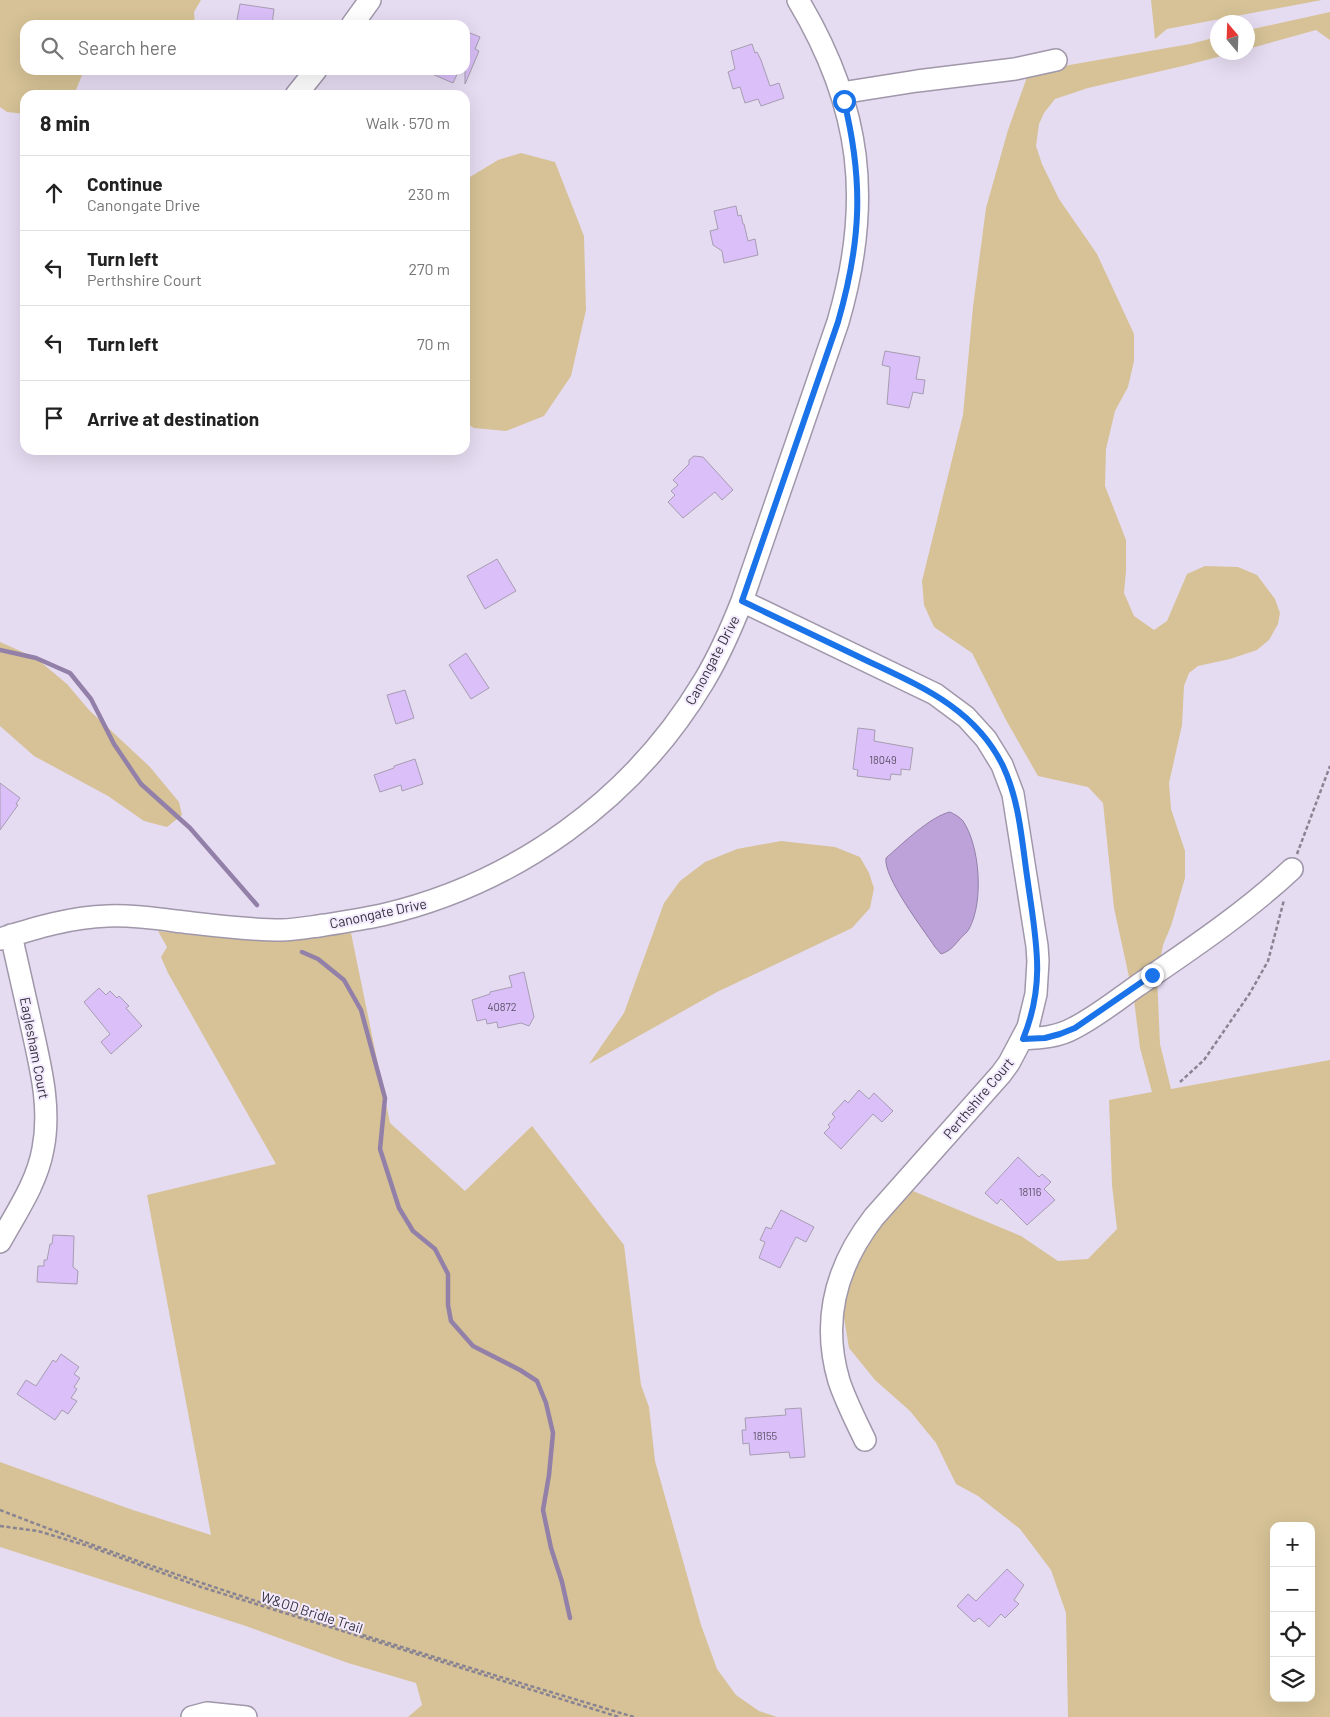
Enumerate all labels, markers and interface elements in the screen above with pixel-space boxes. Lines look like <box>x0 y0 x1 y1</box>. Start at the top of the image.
north arrow <box>1210 15 1255 60</box>
search box <box>20 20 470 75</box>
icon: search <box>38 34 66 62</box>
text: Search here <box>78 36 177 59</box>
route start <box>833 90 856 113</box>
text: 8 min <box>40 110 90 135</box>
text: Walk · 570 m <box>366 113 450 132</box>
text: Continue <box>87 172 163 195</box>
icon: ahead <box>40 179 68 207</box>
text: 230 m <box>408 184 450 203</box>
text: Canongate Drive <box>87 195 200 214</box>
text: Turn left <box>87 247 158 270</box>
icon: left <box>40 254 68 282</box>
text: 270 m <box>408 259 450 278</box>
text: Perthshire Court <box>87 270 202 289</box>
icon: left <box>40 329 68 357</box>
text: Turn left <box>87 332 158 355</box>
text: 70 m <box>417 334 450 353</box>
icon: arrive <box>40 404 68 432</box>
text: Arrive at destination <box>87 407 259 430</box>
street label: Canongate Drive <box>681 612 743 708</box>
house number: 18049 <box>869 753 897 766</box>
street label: Canongate Drive <box>328 894 428 932</box>
route end <box>1141 964 1164 987</box>
street label: Eaglesham Court <box>17 996 53 1100</box>
house number: 40872 <box>487 1000 517 1013</box>
street label: Perthshire Court <box>939 1054 1017 1142</box>
house number: 18116 <box>1019 1185 1042 1198</box>
house number: 18155 <box>753 1429 778 1442</box>
map controls <box>1270 1522 1315 1702</box>
button: + <box>1270 1522 1315 1567</box>
button: − <box>1270 1567 1315 1612</box>
street label: W&OD Bridle Trail <box>259 1587 365 1637</box>
button: locate <box>1270 1612 1315 1657</box>
button: layers <box>1270 1657 1315 1702</box>

